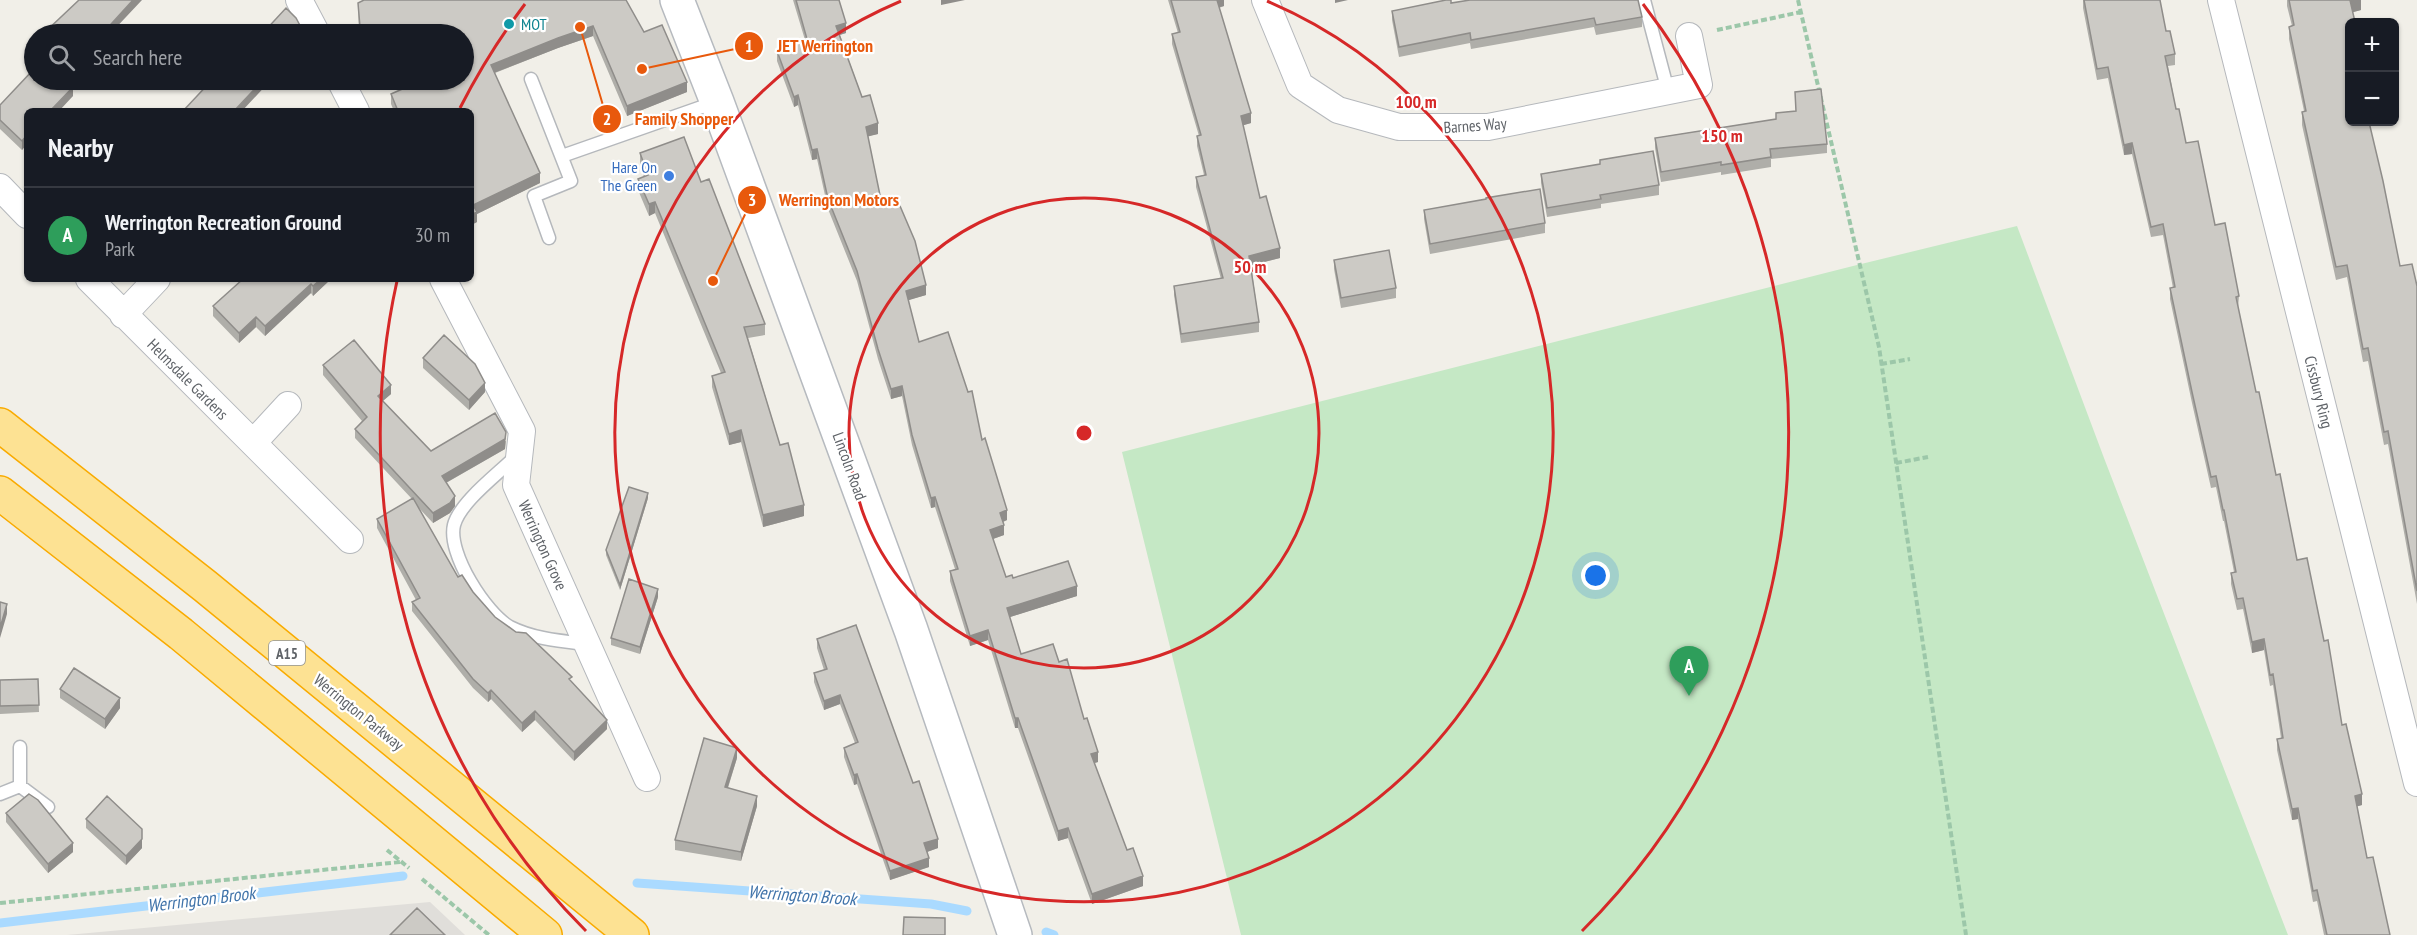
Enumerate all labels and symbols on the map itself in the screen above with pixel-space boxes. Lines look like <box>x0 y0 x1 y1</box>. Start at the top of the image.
place label: MOT <box>521 14 547 34</box>
marker: MOT <box>502 17 516 31</box>
callout: JET Werrington <box>734 28 885 64</box>
text: 1 <box>745 34 753 57</box>
text: JET Werrington <box>776 34 873 57</box>
text: 100 m <box>1395 90 1437 113</box>
callout: Family Shopper <box>592 101 745 137</box>
text: 2 <box>603 107 611 130</box>
text: Family Shopper <box>635 107 734 130</box>
street label: Barnes Way <box>1443 113 1507 137</box>
text: 150 m <box>1701 124 1743 147</box>
place label: Hare On The Green <box>600 157 657 195</box>
marker: Hare On The Green <box>662 169 676 183</box>
callout: Werrington Motors <box>737 182 911 218</box>
text: 3 <box>748 188 756 211</box>
text: Werrington Motors <box>778 188 899 211</box>
text: 50 m <box>1234 255 1266 278</box>
street label: Helmsdale Gardens <box>143 334 233 424</box>
street label: Cissbury Ring <box>2300 354 2338 430</box>
centre of rings <box>1074 423 1094 443</box>
street label: Lincoln Road <box>828 429 872 503</box>
street label: Werrington Grove <box>514 497 572 593</box>
your location <box>1581 561 1610 590</box>
road number: A15 <box>269 641 305 665</box>
pin: A <box>1670 646 1708 696</box>
street label: Werrington Parkway <box>310 670 408 754</box>
water label: Werrington Brook <box>747 880 859 910</box>
water label: Werrington Brook <box>146 881 258 917</box>

